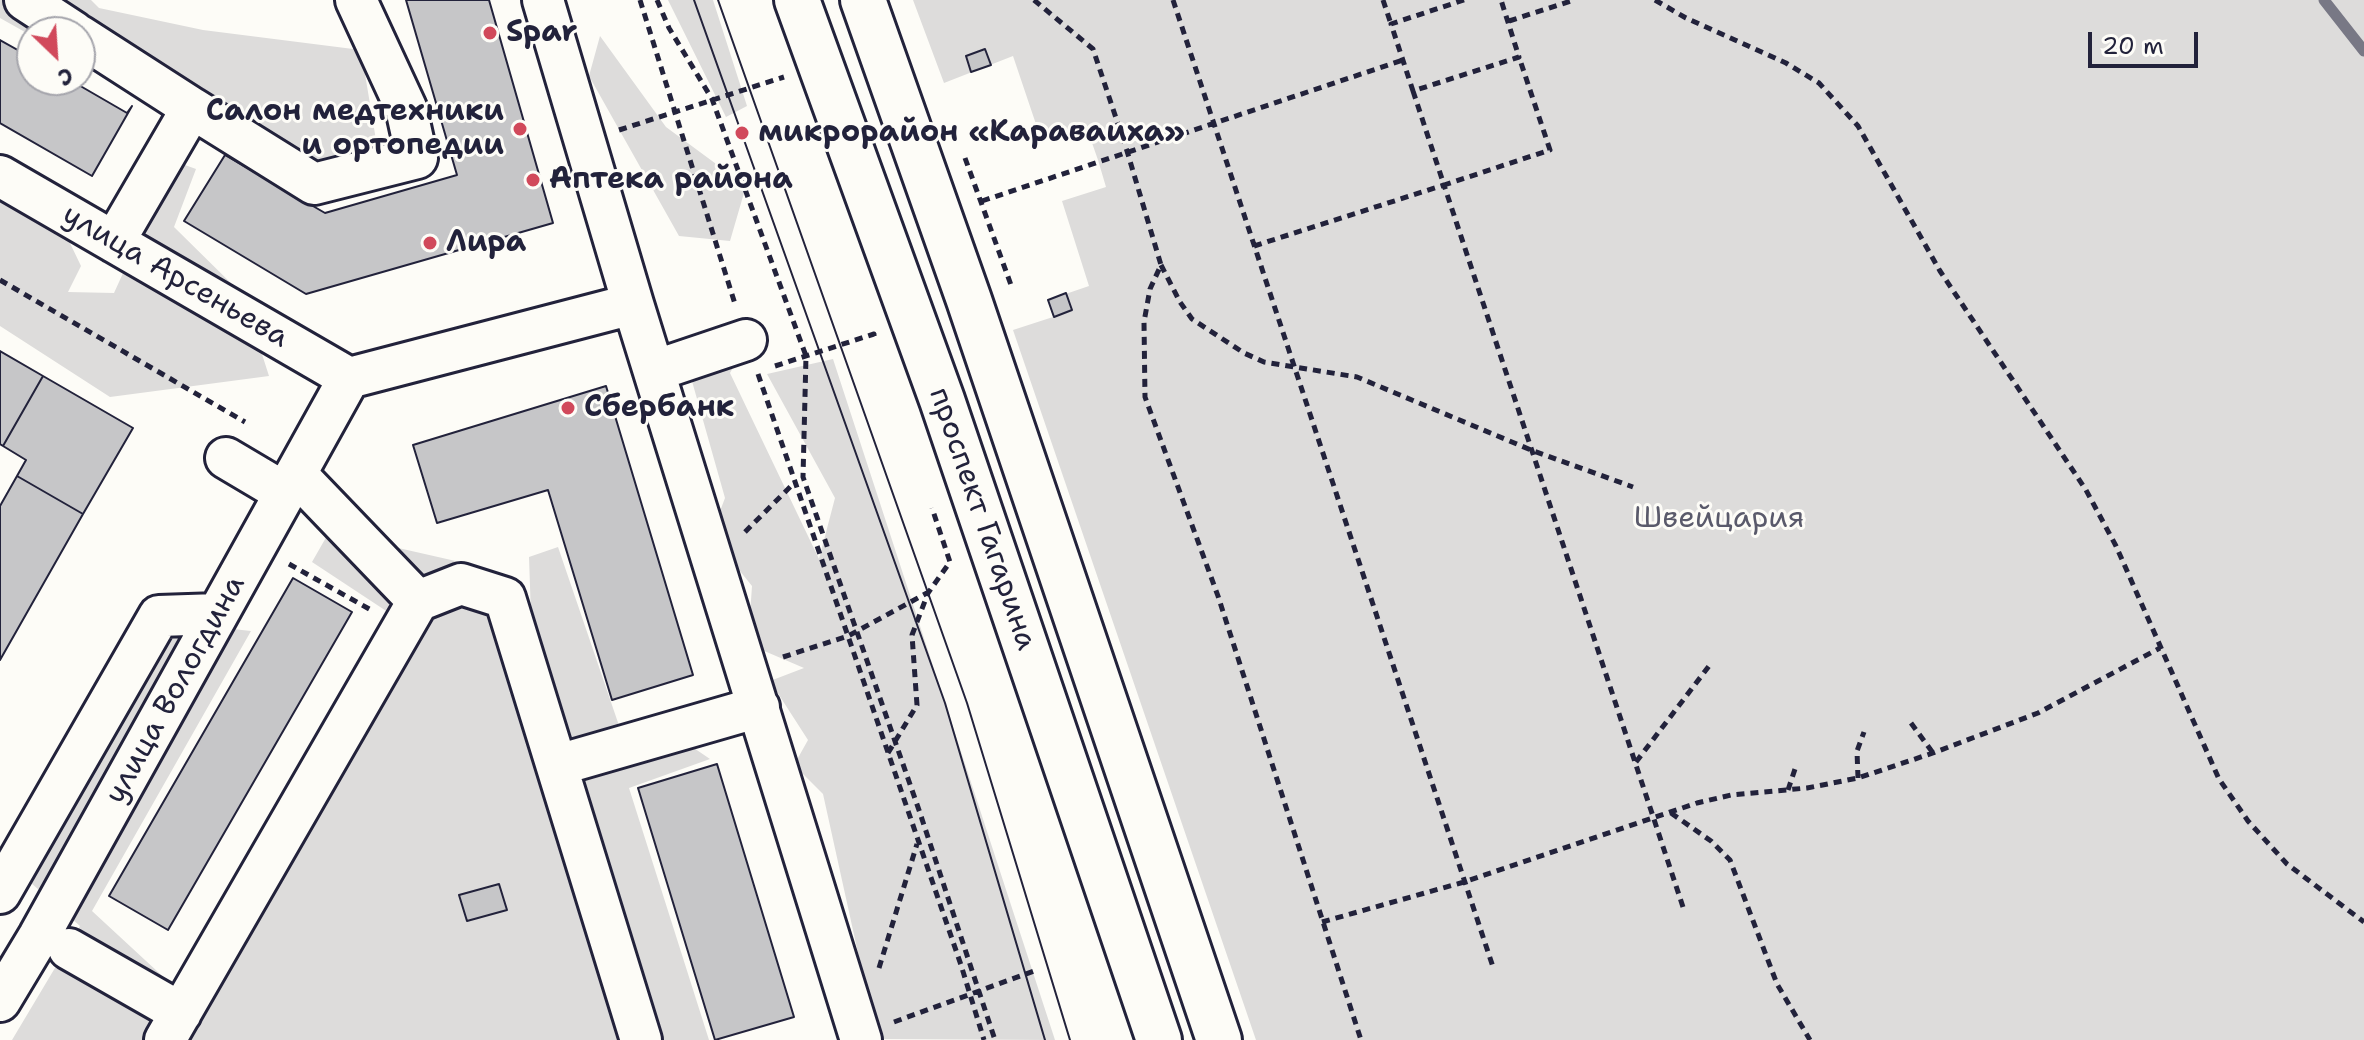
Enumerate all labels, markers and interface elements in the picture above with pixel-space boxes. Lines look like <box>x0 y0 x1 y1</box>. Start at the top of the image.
place label: Spar <box>506 15 577 51</box>
north arrow <box>16 16 96 96</box>
scale bar <box>2092 16 2202 66</box>
marker: Spar <box>481 24 499 42</box>
text: 20 m <box>2102 30 2164 62</box>
text: С <box>53 60 78 92</box>
place label: Салон медтехники и ортопедии <box>206 94 504 164</box>
place label: микрорайон «Караваиха» <box>758 115 1185 151</box>
marker: Салон медтехники и ортопедии <box>511 120 529 138</box>
marker: микрорайон «Караваиха» <box>733 124 751 142</box>
place label: Аптека района <box>549 162 793 198</box>
marker: Аптека района <box>524 171 542 189</box>
street label: улица Арсеньева <box>55 198 295 356</box>
place label: Лира <box>446 225 526 261</box>
marker: Лира <box>421 234 439 252</box>
street label: проспект Гагарина <box>920 383 1044 655</box>
place label: Сбербанк <box>584 390 734 426</box>
marker: Сбербанк <box>559 399 577 417</box>
park label: Швейцария <box>1634 501 1804 537</box>
street label: улица Вологдина <box>98 570 254 810</box>

